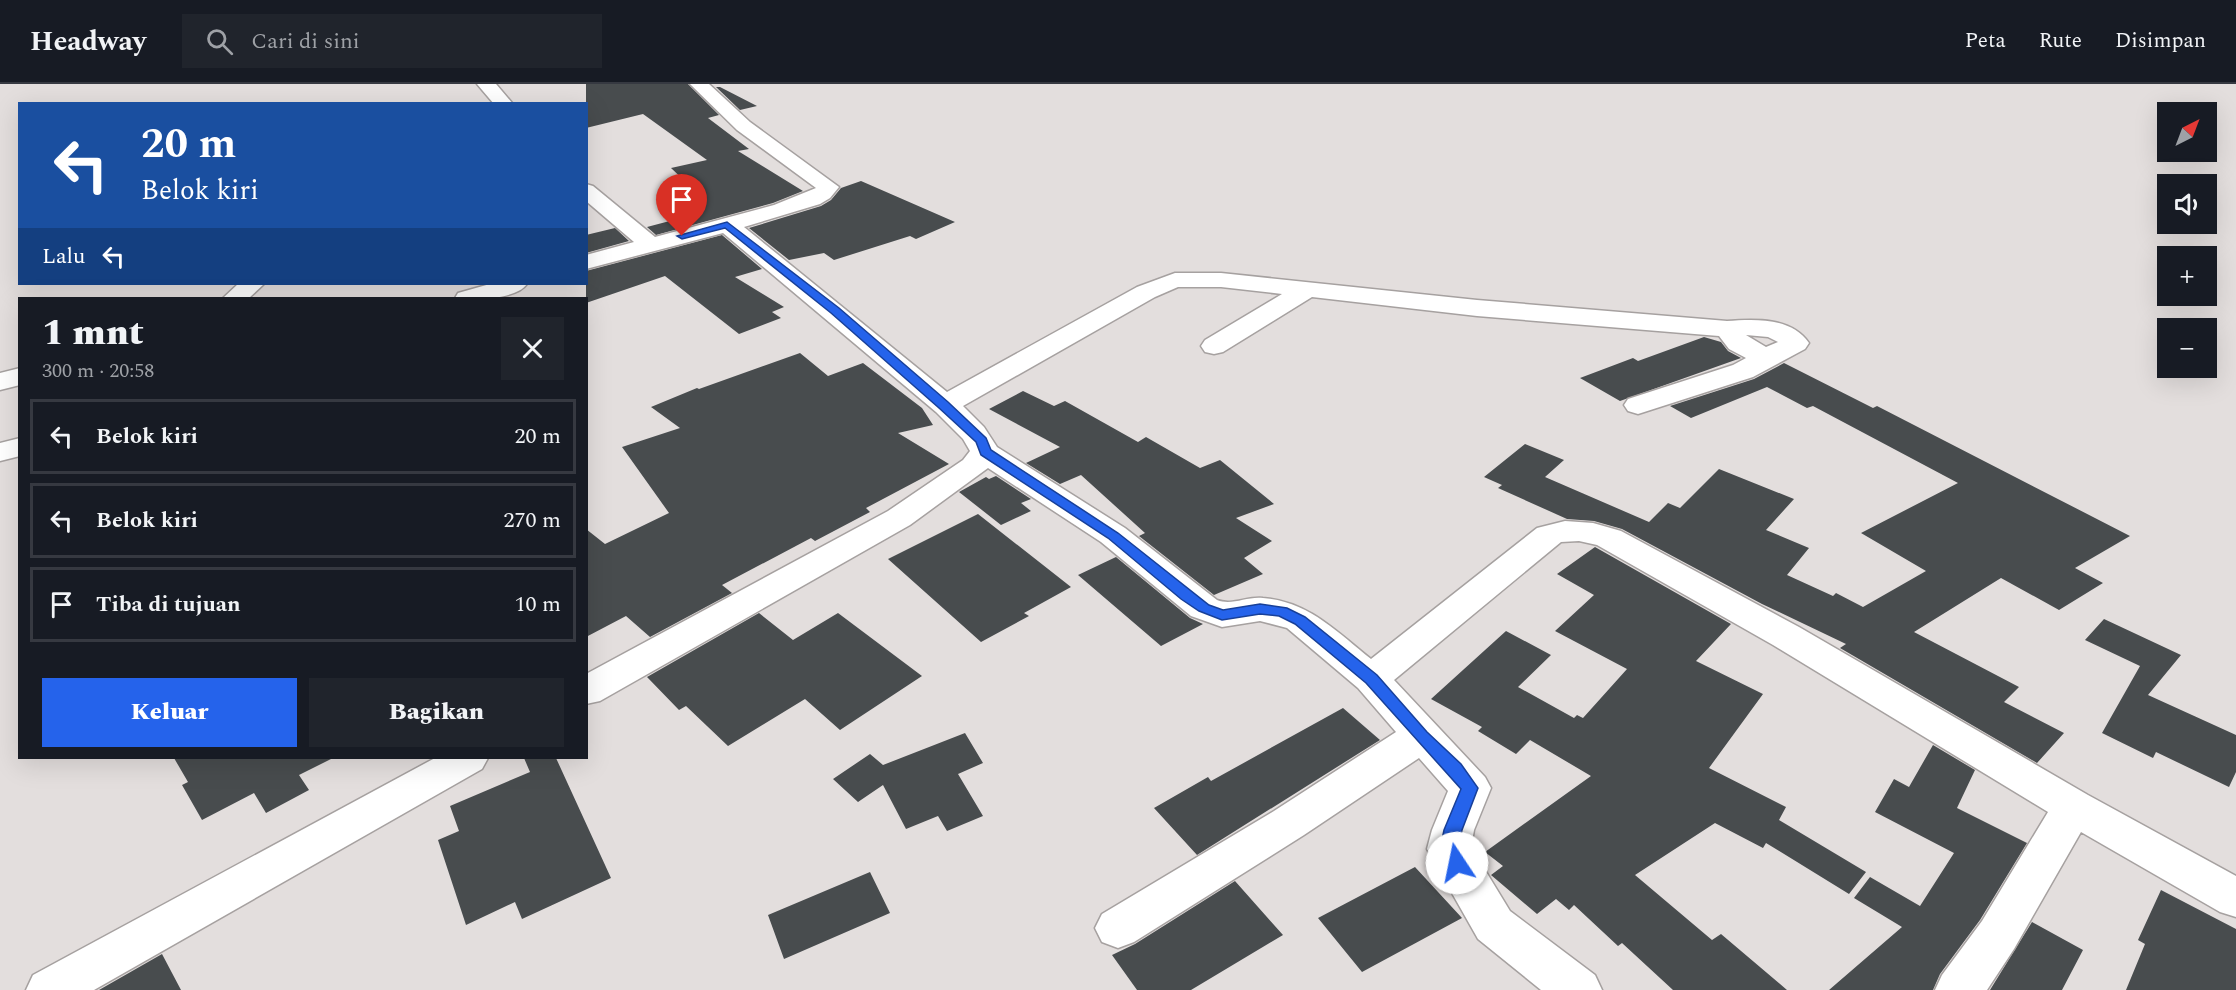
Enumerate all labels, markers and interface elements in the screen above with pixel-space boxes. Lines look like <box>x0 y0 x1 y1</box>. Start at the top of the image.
search box <box>182 14 602 68</box>
text: Headway <box>30 20 146 63</box>
icon: search <box>203 25 236 58</box>
text: Cari di sini <box>251 25 360 58</box>
text: Peta <box>1965 25 2006 57</box>
text: Rute <box>2039 25 2082 57</box>
text: Disimpan <box>2115 25 2206 57</box>
north arrow <box>2157 102 2217 162</box>
map controls <box>2157 102 2217 378</box>
text: 20 m <box>141 113 236 176</box>
icon: left <box>42 126 120 204</box>
text: Belok kiri <box>141 170 259 212</box>
pin <box>656 174 707 236</box>
button: sound <box>2157 174 2217 234</box>
icon: arrive <box>665 183 698 216</box>
text: Lalu <box>42 240 85 273</box>
icon: left <box>97 240 130 273</box>
button: + <box>2157 246 2217 306</box>
text: 1 mnt <box>42 306 144 361</box>
button: close <box>501 317 564 380</box>
button: − <box>2157 318 2217 378</box>
text: 300 m · 20:58 <box>42 356 154 386</box>
icon: left <box>45 420 78 453</box>
text: Belok kiri <box>96 420 198 453</box>
text: 20 m <box>515 420 561 453</box>
icon: left <box>45 504 78 537</box>
text: Belok kiri <box>96 504 198 537</box>
text: 270 m <box>504 504 561 537</box>
icon: arrive <box>45 588 78 621</box>
text: Tiba di tujuan <box>96 588 241 621</box>
text: 10 m <box>515 588 561 621</box>
button: Keluar <box>42 678 297 747</box>
button: Bagikan <box>309 678 564 747</box>
position arrow <box>1425 831 1489 895</box>

